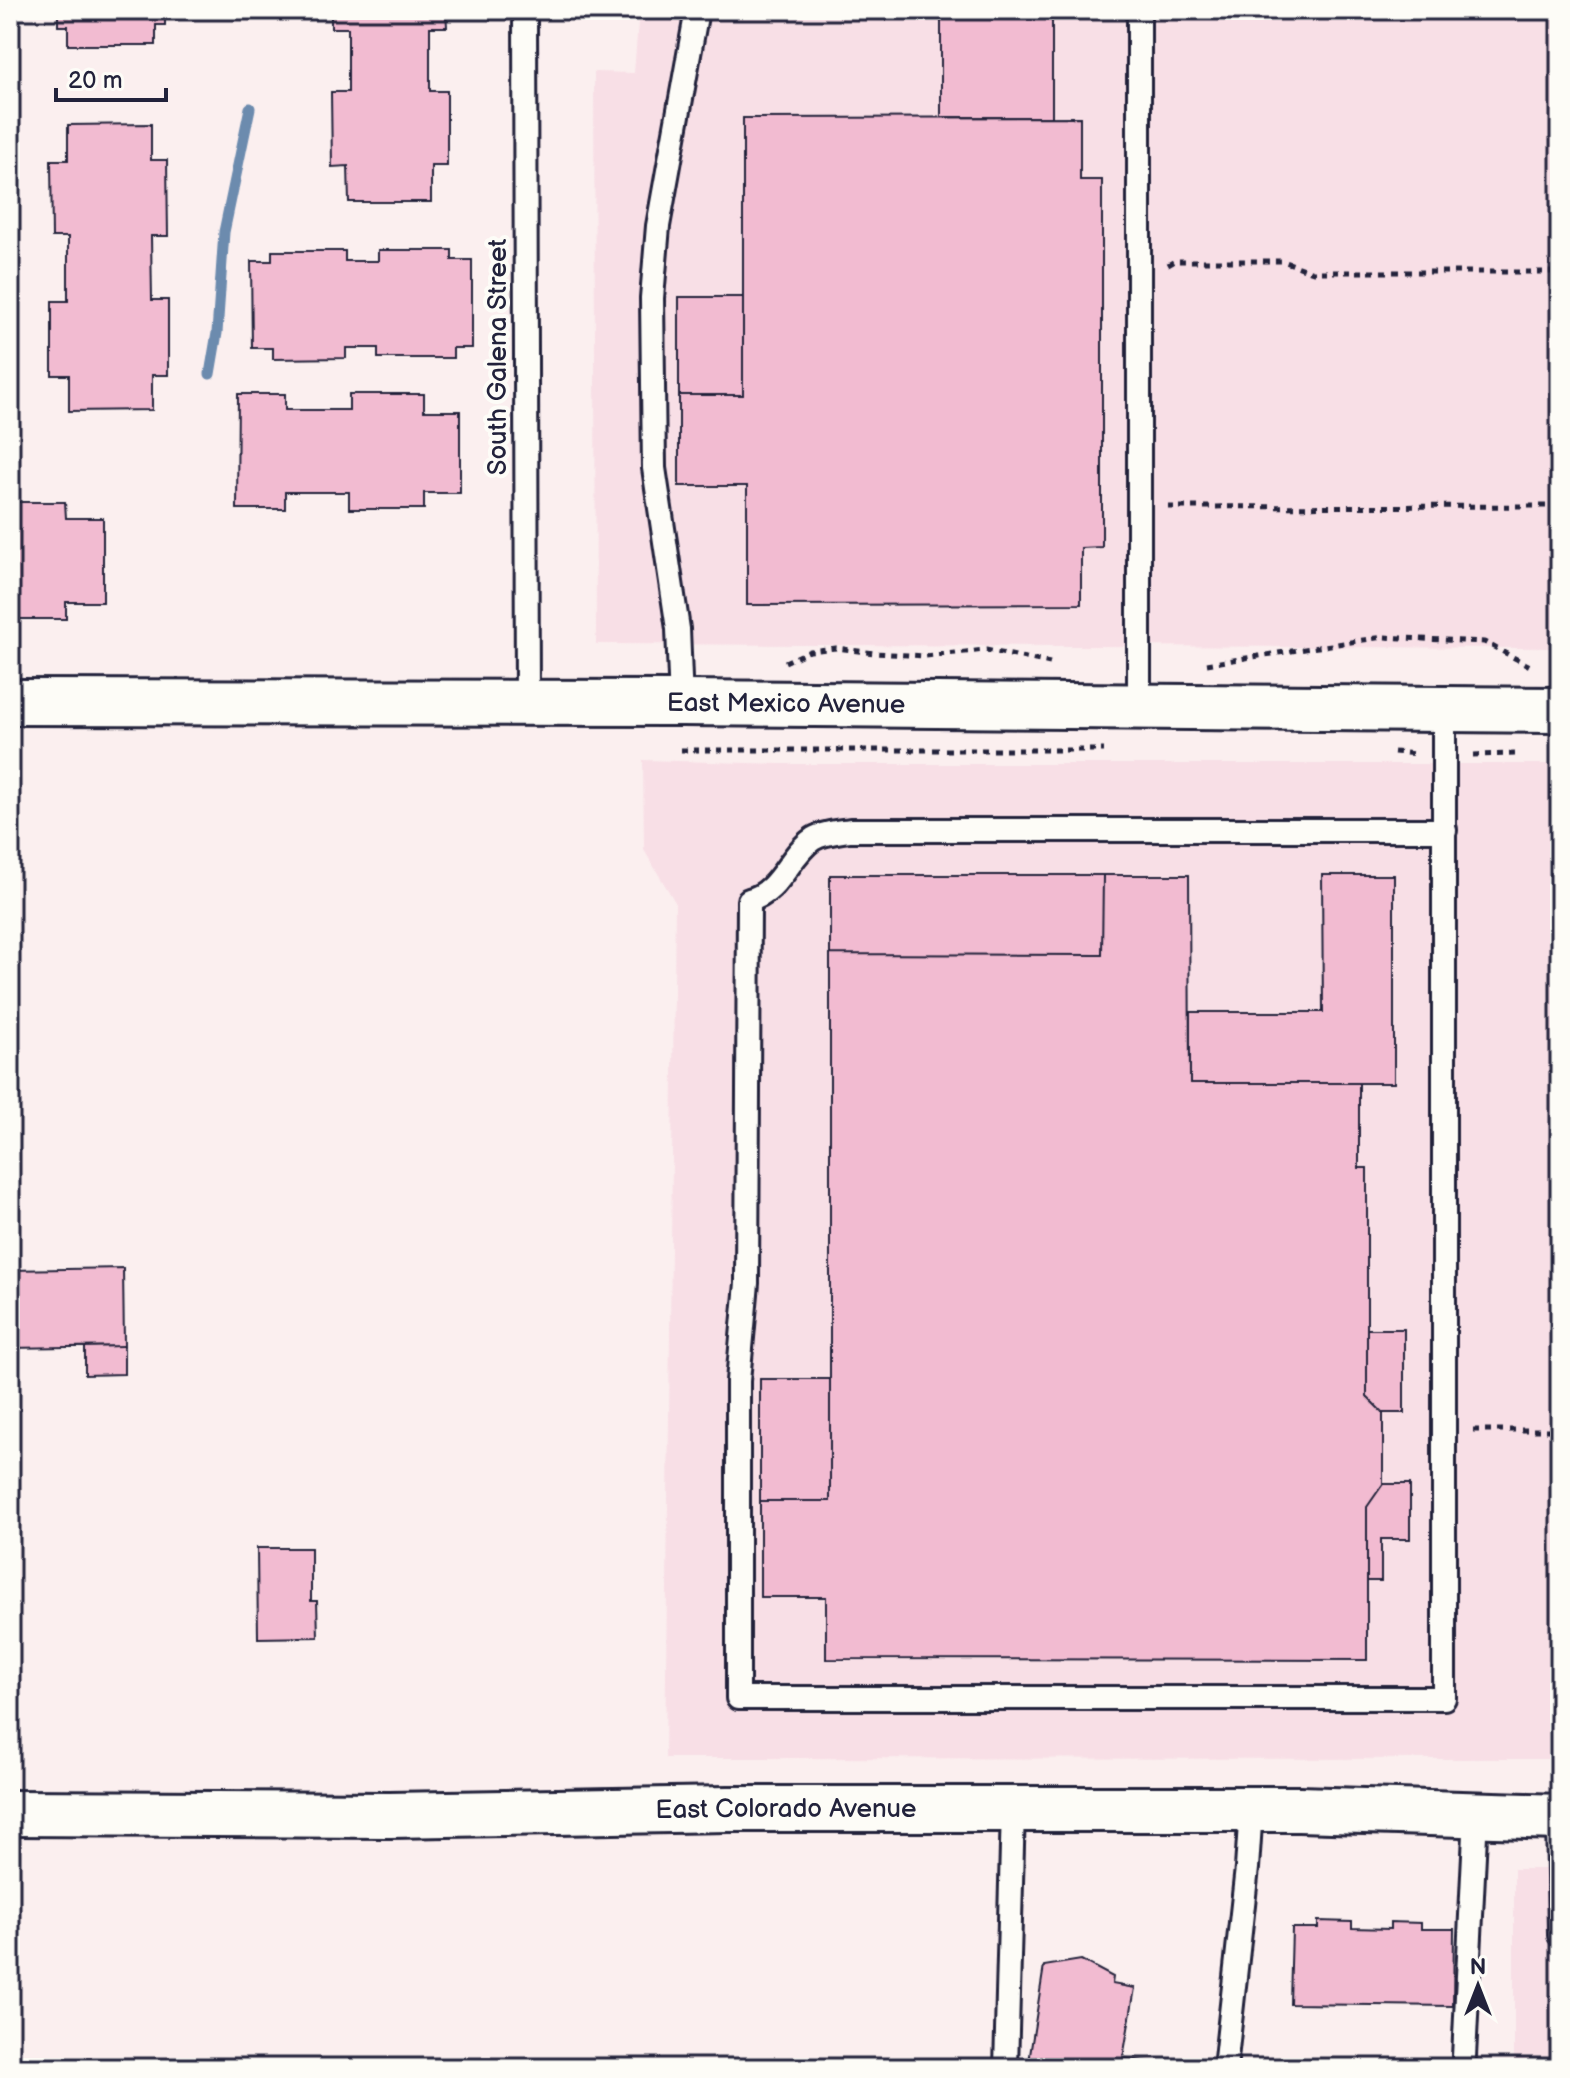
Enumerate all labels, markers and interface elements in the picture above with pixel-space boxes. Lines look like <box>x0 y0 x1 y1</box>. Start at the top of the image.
scale bar <box>56 52 166 102</box>
text: 20 m <box>68 66 123 95</box>
street label: South Galena Street <box>483 239 514 475</box>
street label: East Mexico Avenue <box>667 687 905 720</box>
street label: East Colorado Avenue <box>655 1793 916 1826</box>
north arrow <box>1438 1946 1518 2026</box>
text: N <box>1470 1954 1486 1981</box>

